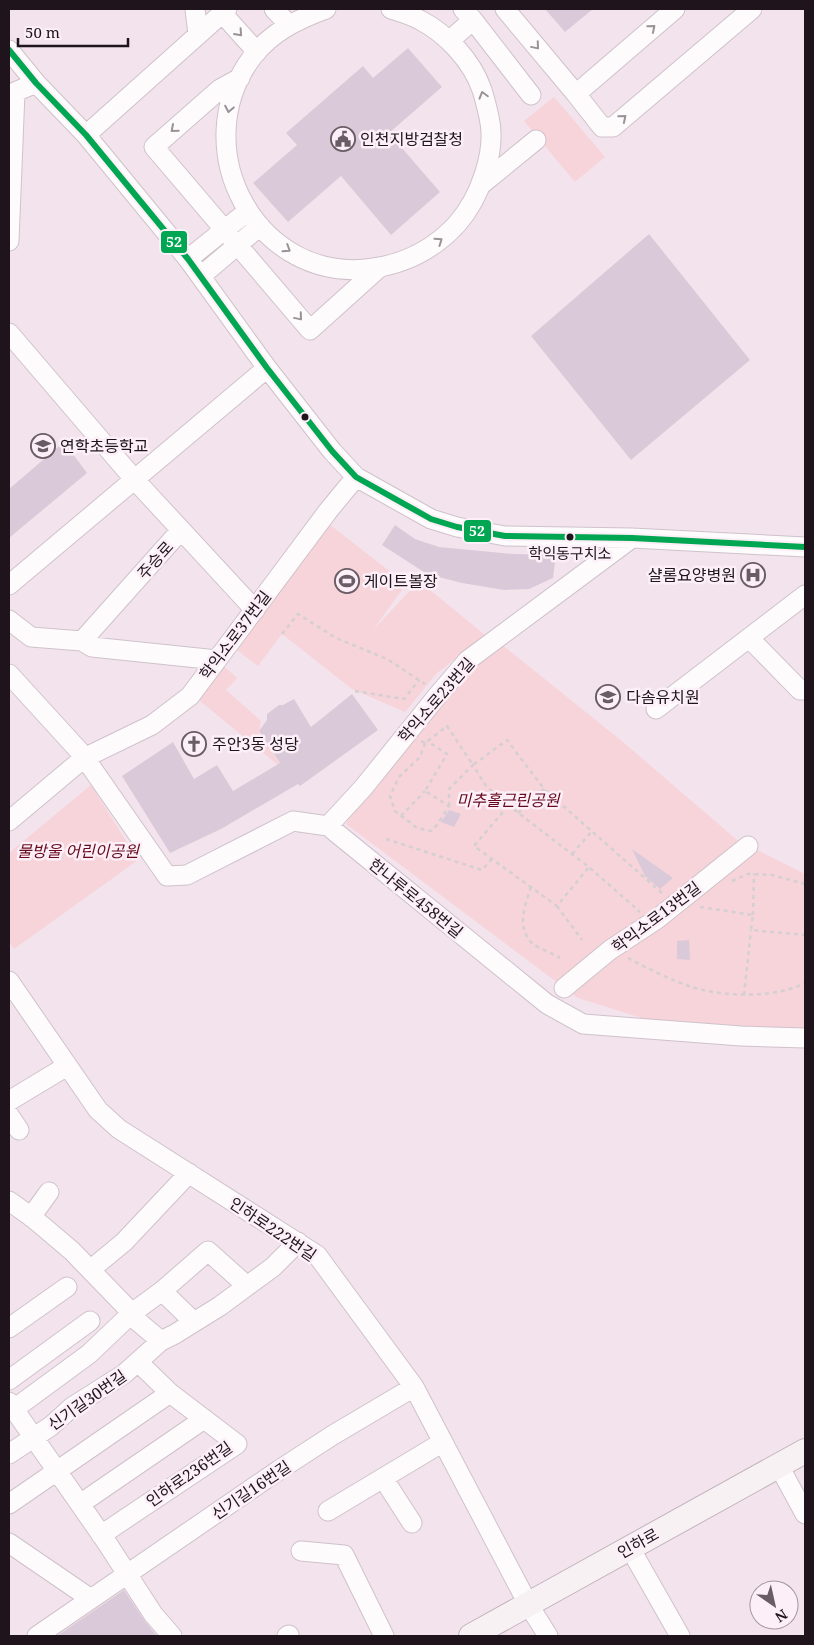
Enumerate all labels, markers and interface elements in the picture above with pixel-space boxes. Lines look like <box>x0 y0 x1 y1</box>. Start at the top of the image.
scale bar <box>18 15 128 47</box>
text: 50 m <box>25 22 60 42</box>
one-way arrow <box>647 25 656 34</box>
one-way arrow <box>234 27 243 36</box>
one-way arrow <box>531 41 540 50</box>
one-way arrow <box>479 92 489 100</box>
one-way arrow <box>224 104 234 113</box>
one-way arrow <box>617 116 626 124</box>
one-way arrow <box>171 124 180 133</box>
public building icon: 인천지방검찰청 <box>330 126 356 152</box>
place label: 인천지방검찰청 <box>360 128 463 150</box>
line badge: 52 <box>160 230 188 254</box>
text: 52 <box>166 232 182 251</box>
one-way arrow <box>433 238 443 247</box>
one-way arrow <box>282 243 291 252</box>
one-way arrow <box>293 312 302 321</box>
unlabelled marker <box>300 412 310 422</box>
school or university icon: 연학초등학교 <box>30 433 56 459</box>
place label: 연학초등학교 <box>60 435 148 457</box>
line badge: 52 <box>463 519 492 543</box>
text: 52 <box>469 521 485 540</box>
marker: 학익동구치소 <box>565 532 575 542</box>
street label: 주승로 <box>132 536 178 584</box>
place label: 학익동구치소 <box>529 543 612 563</box>
hospital icon: 샬롬요양병원 <box>740 562 766 588</box>
place label: 샬롬요양병원 <box>648 564 736 586</box>
sports icon: 게이트볼장 <box>334 568 360 594</box>
place label: 게이트볼장 <box>364 570 438 592</box>
street label: 학익소로37번길 <box>194 586 276 684</box>
street label: 학익소로23번길 <box>393 653 479 747</box>
school or university icon: 다솜유치원 <box>595 684 621 710</box>
place label: 다솜유치원 <box>626 686 700 708</box>
church icon: 주안3동 성당 <box>181 731 207 757</box>
place label: 주안3동 성당 <box>212 733 299 755</box>
park label: 미추홀근린공원 <box>456 789 561 811</box>
park label: 물방울 어린이공원 <box>17 840 140 862</box>
street label: 한나루로458번길 <box>364 853 468 943</box>
street label: 학익소로13번길 <box>607 876 705 958</box>
street label: 인하로222번길 <box>225 1192 321 1266</box>
street label: 신기길30번길 <box>43 1365 131 1435</box>
street label: 인하로236번길 <box>142 1436 236 1512</box>
street label: 신기길16번길 <box>207 1455 295 1525</box>
street label: 인하로 <box>613 1523 663 1563</box>
north arrow <box>749 1580 799 1630</box>
text: N <box>772 1605 791 1627</box>

